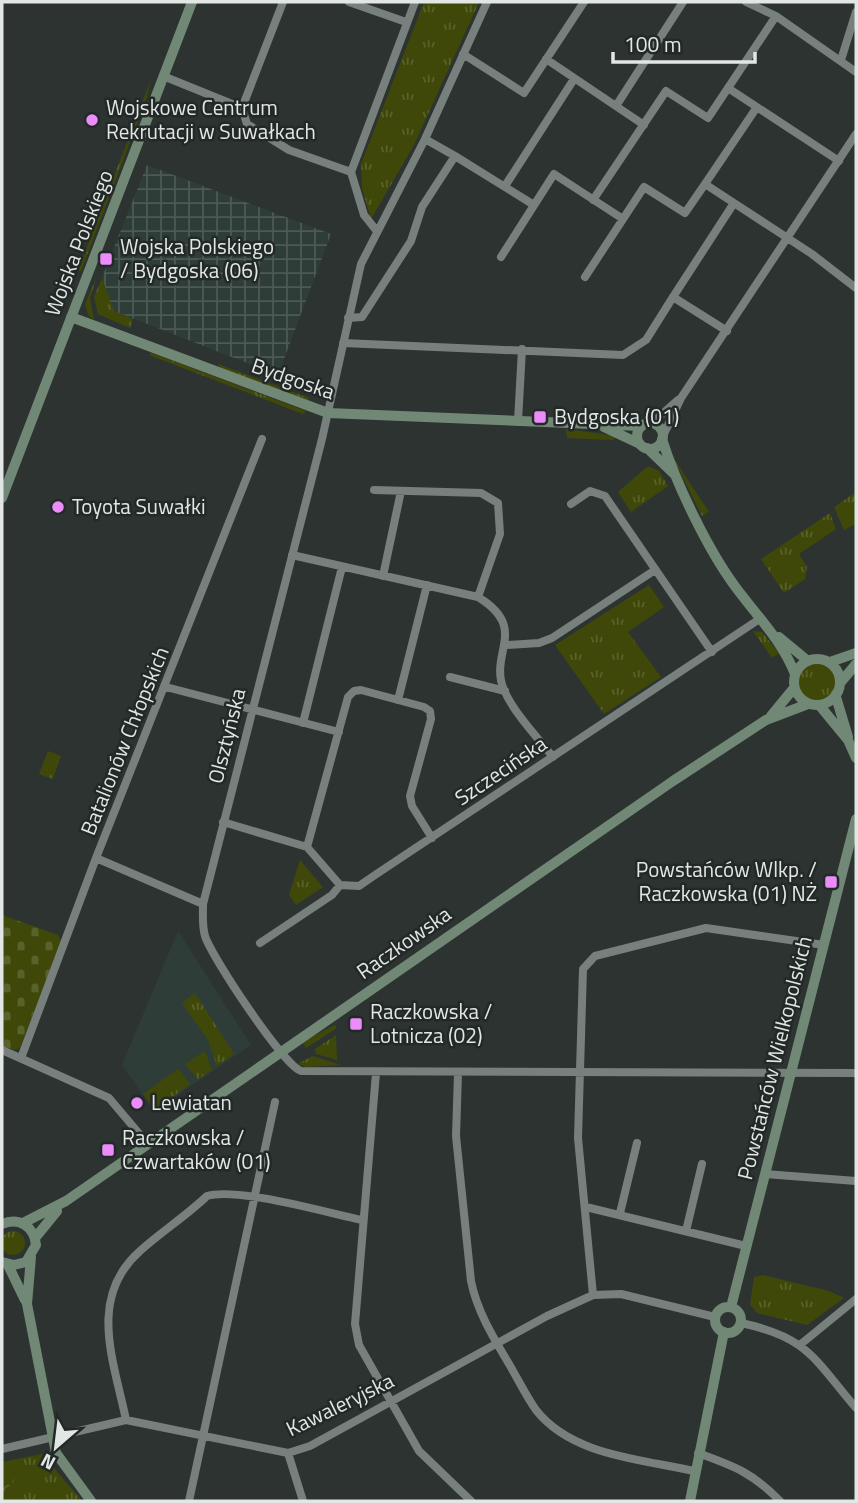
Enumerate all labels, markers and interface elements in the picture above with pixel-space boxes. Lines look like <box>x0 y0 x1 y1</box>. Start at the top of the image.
scale bar <box>613 21 755 65</box>
text: 100 m <box>624 28 681 60</box>
place label: Wojskowe Centrum Rekrutacji w Suwałkach <box>106 91 316 147</box>
marker: Wojskowe Centrum Rekrutacji w Suwałkach <box>84 112 100 128</box>
street label: Wojska Polskiego <box>36 165 121 320</box>
place label: Wojska Polskiego / Bydgoska (06) <box>120 230 274 286</box>
marker: Wojska Polskiego / Bydgoska (06) <box>98 251 114 267</box>
street label: Bydgoska <box>247 349 340 407</box>
place label: Bydgoska (01) <box>554 400 679 432</box>
marker: Bydgoska (01) <box>532 409 548 425</box>
place label: Toyota Suwałki <box>72 490 206 522</box>
marker: Toyota Suwałki <box>50 499 66 515</box>
street label: Batalionów Chłopskich <box>72 641 177 840</box>
street label: Olsztyńska <box>199 684 253 787</box>
street label: Szczecińska <box>448 727 553 813</box>
place label: Powstańców Wlkp. / Raczkowska (01) NŻ <box>636 853 817 909</box>
marker: Powstańców Wlkp. / Raczkowska (01) NŻ <box>823 874 839 890</box>
street label: Raczkowska <box>350 898 458 987</box>
street label: Powstańców Wielkopolskich <box>728 932 820 1183</box>
place label: Raczkowska / Lotnicza (02) <box>370 995 492 1051</box>
marker: Raczkowska / Lotnicza (02) <box>348 1016 364 1032</box>
place label: Lewiatan <box>151 1086 232 1118</box>
marker: Lewiatan <box>129 1095 145 1111</box>
place label: Raczkowska / Czwartaków (01) <box>122 1121 271 1177</box>
marker: Raczkowska / Czwartaków (01) <box>100 1142 116 1158</box>
street label: Kawaleryjska <box>280 1364 399 1444</box>
north arrow <box>21 1412 91 1482</box>
text: N <box>35 1447 60 1478</box>

